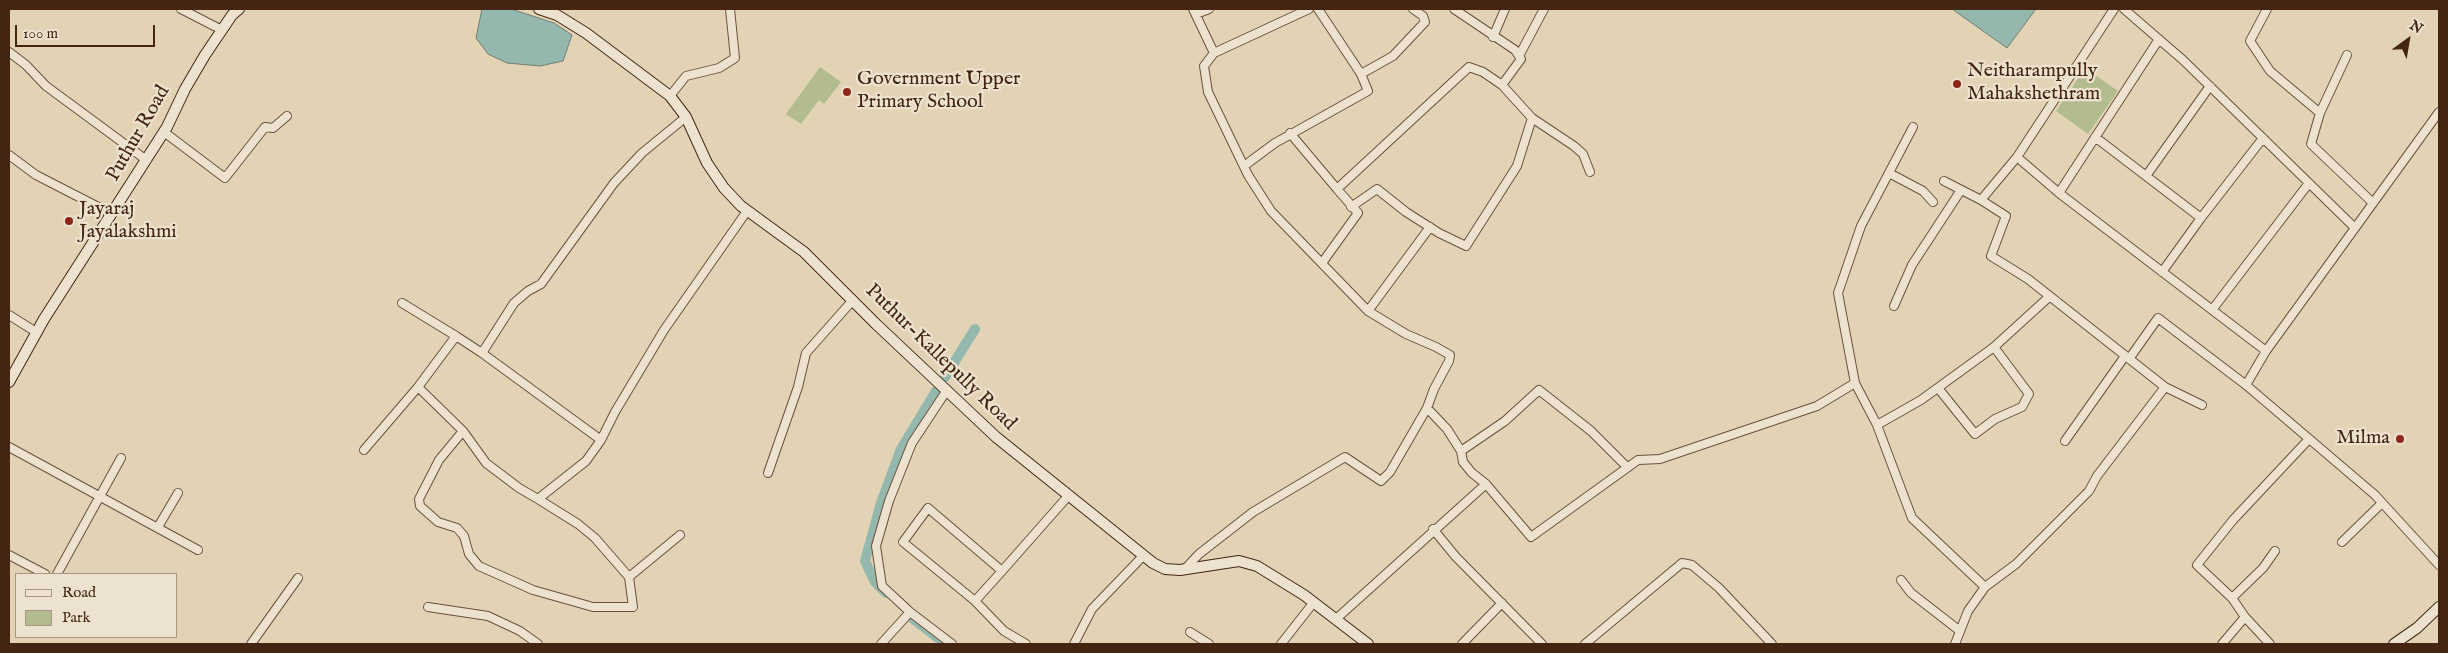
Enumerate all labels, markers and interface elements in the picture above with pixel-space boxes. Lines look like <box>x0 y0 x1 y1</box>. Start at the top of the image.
scale bar <box>18 15 158 47</box>
north arrow <box>2383 15 2433 65</box>
text: N <box>2406 16 2426 38</box>
text: 100 m <box>23 24 58 43</box>
place label: Neitharampully Mahakshethram <box>1967 60 2100 107</box>
place label: Government Upper Primary School <box>857 68 1020 115</box>
marker: Neitharampully Mahakshethram <box>1951 78 1963 90</box>
street label: Puthur Road <box>102 82 176 186</box>
marker: Government Upper Primary School <box>841 86 853 98</box>
place label: Jayaraj Jayalakshmi <box>79 198 177 245</box>
marker: Jayaraj Jayalakshmi <box>63 215 75 227</box>
street label: Puthur-Kallepully Road <box>859 280 1021 436</box>
place label: Milma <box>2336 427 2390 451</box>
marker: Milma <box>2394 433 2406 445</box>
legend <box>15 573 178 638</box>
text: Road <box>62 583 96 602</box>
text: Park <box>62 608 91 627</box>

